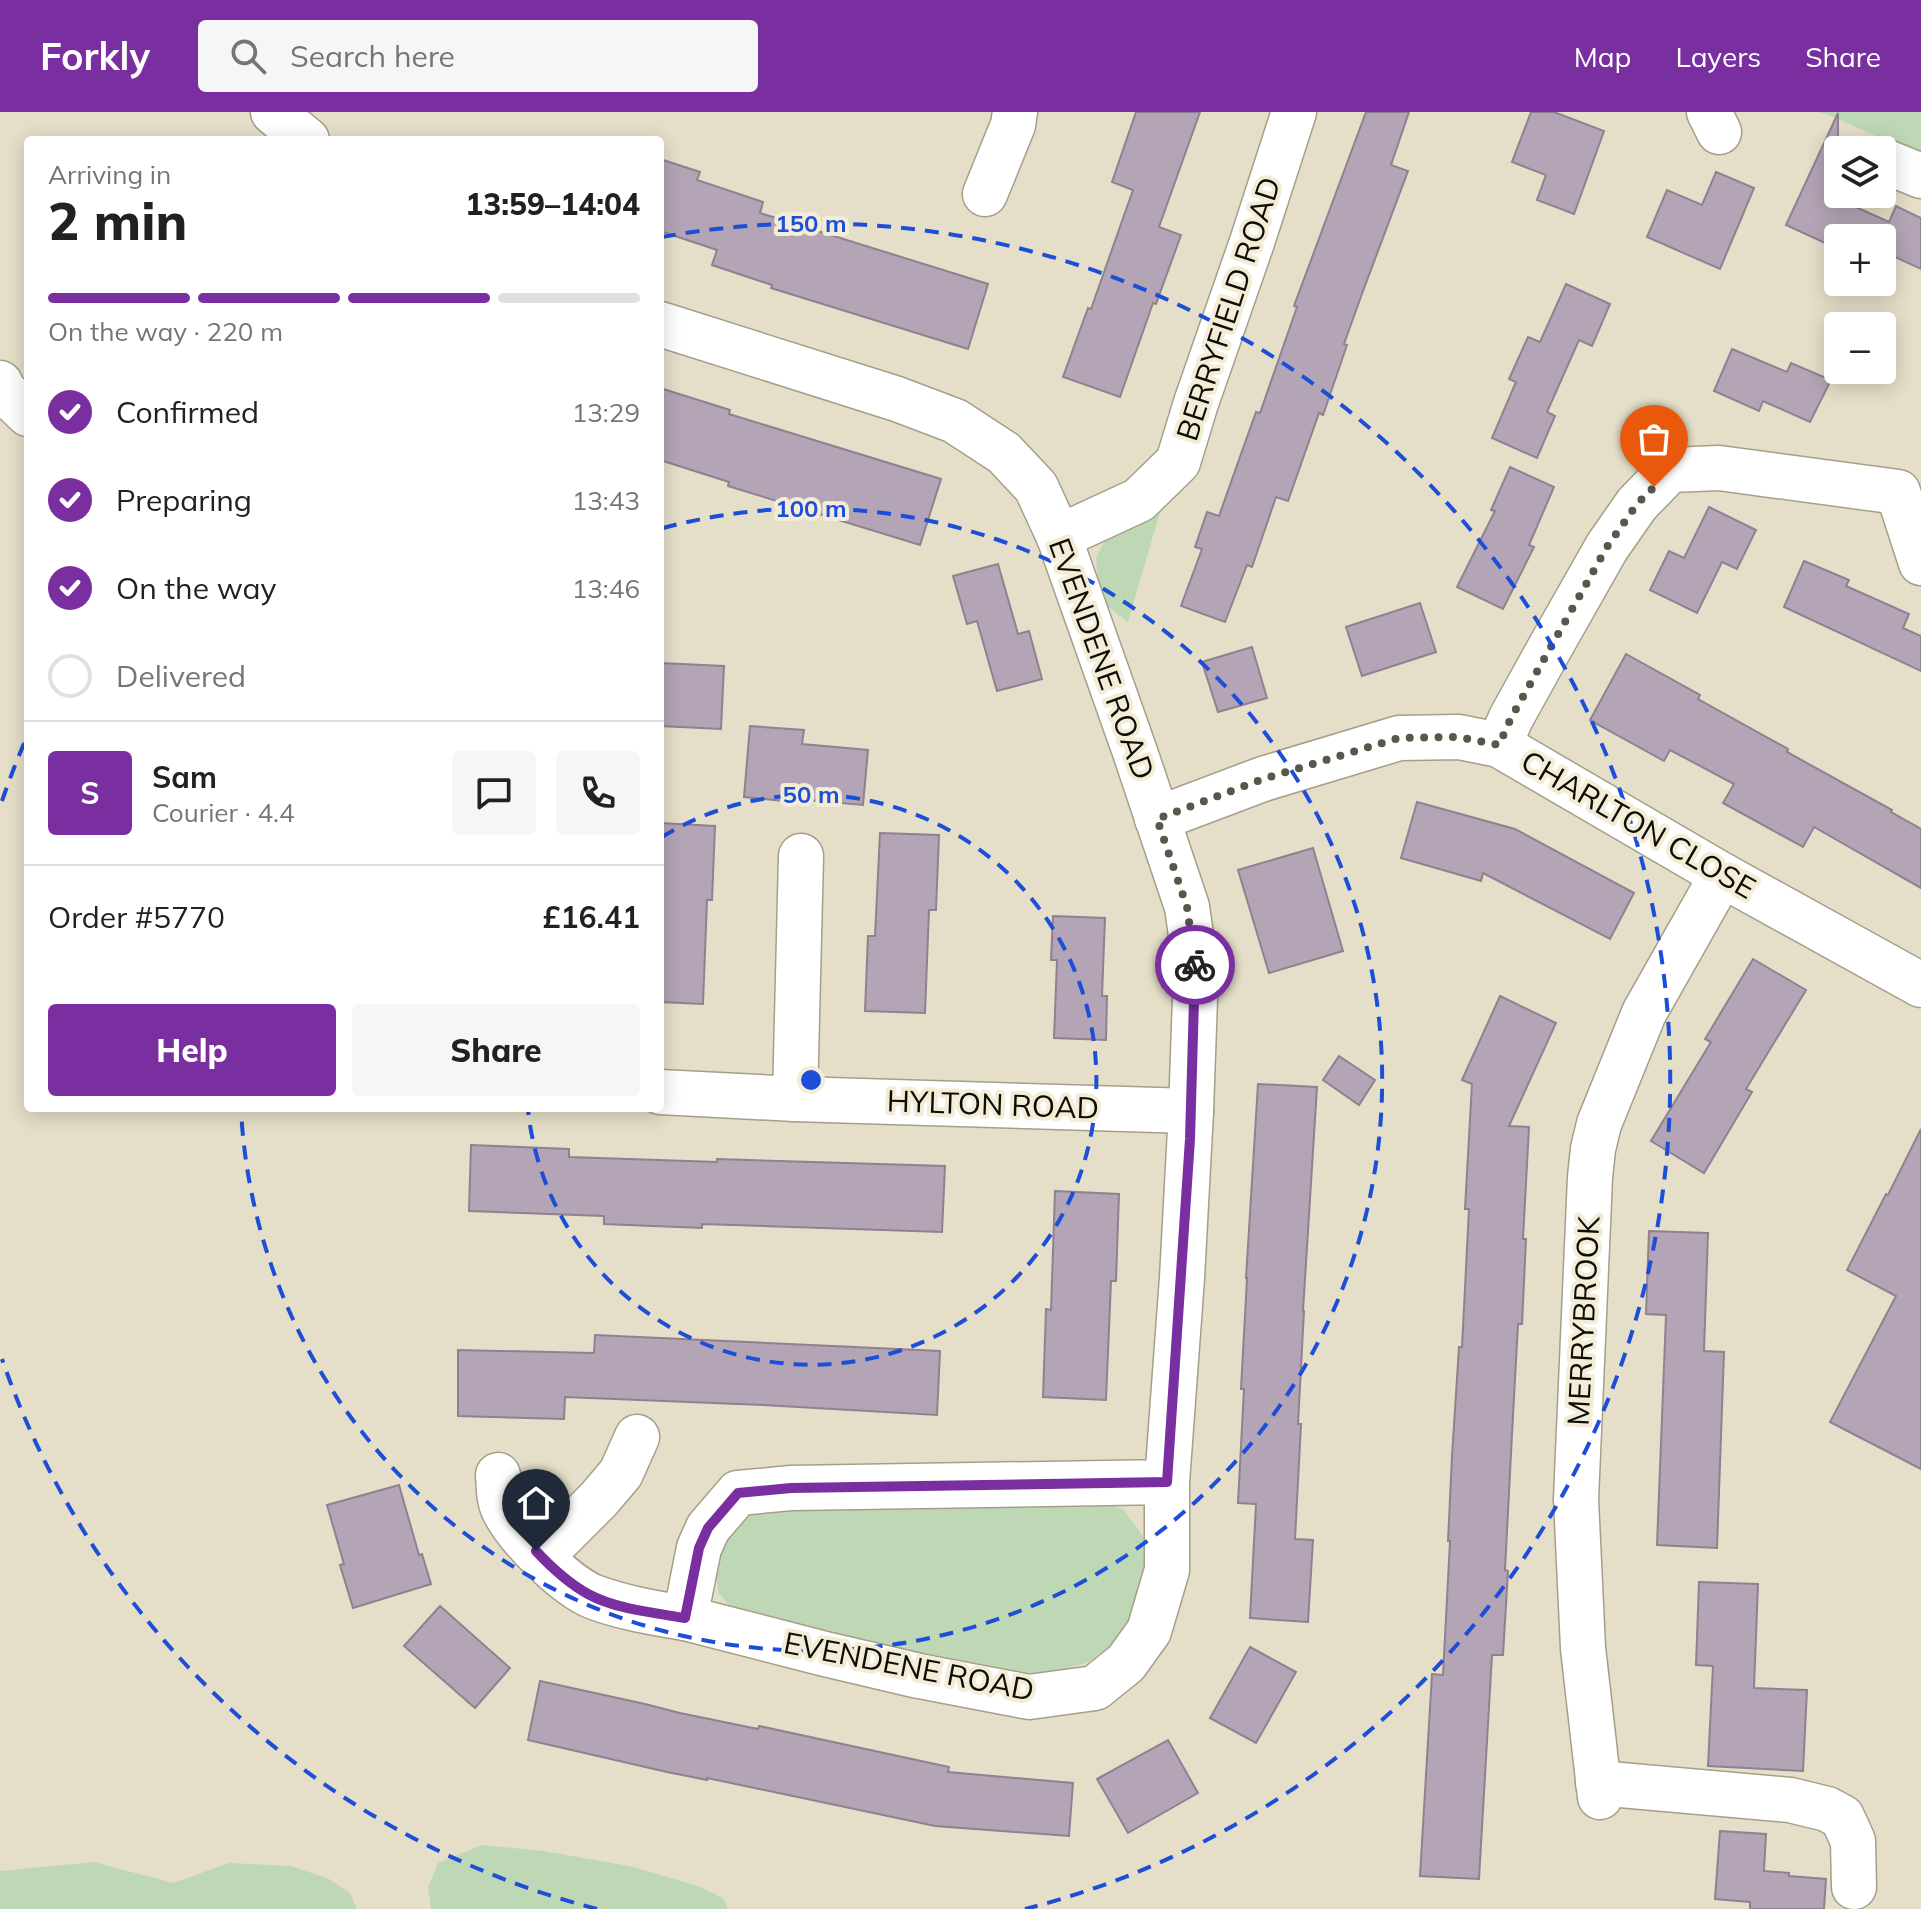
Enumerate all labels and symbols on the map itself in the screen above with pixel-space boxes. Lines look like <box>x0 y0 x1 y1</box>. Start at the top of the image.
street label: BERRYFIELD ROAD <box>1168 172 1289 445</box>
text: 150 m <box>775 208 847 238</box>
pin <box>1620 405 1688 487</box>
text: 100 m <box>775 493 847 523</box>
street label: EVENDENE ROAD <box>1041 533 1163 785</box>
street label: CHARLTON CLOSE <box>1515 742 1762 907</box>
text: 50 m <box>783 779 839 809</box>
courier <box>1155 925 1235 1005</box>
centre of rings <box>797 1066 825 1094</box>
street label: HYLTON ROAD <box>886 1081 1100 1127</box>
street label: MERRYBROOK <box>1559 1214 1608 1427</box>
pin <box>502 1469 570 1551</box>
street label: EVENDENE ROAD <box>781 1623 1038 1709</box>

